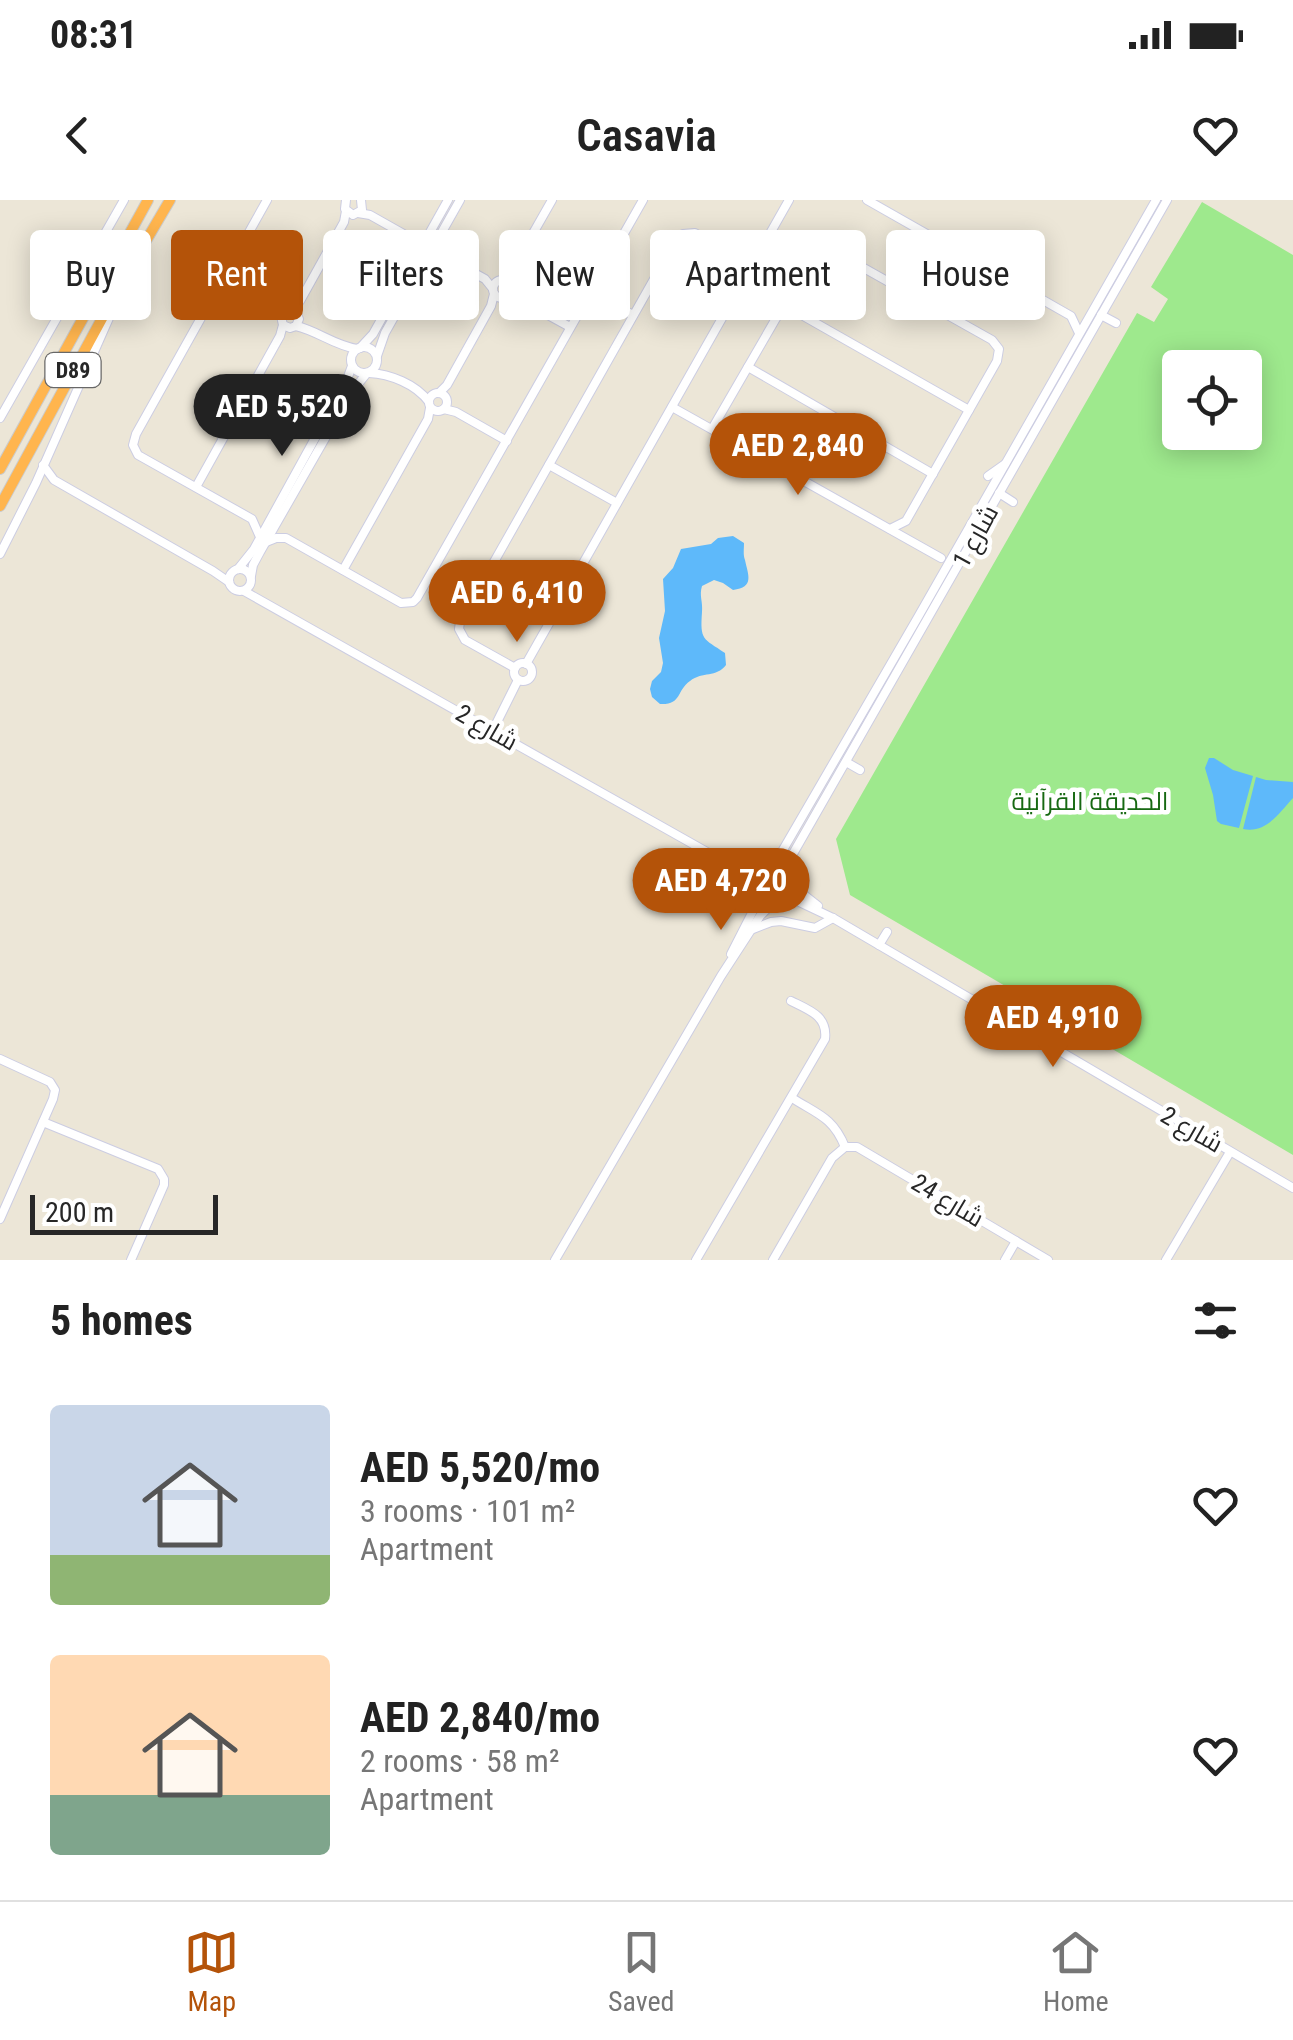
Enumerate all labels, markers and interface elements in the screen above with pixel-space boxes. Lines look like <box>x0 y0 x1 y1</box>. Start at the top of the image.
text: 08:31 <box>50 13 137 57</box>
icon: back <box>50 108 105 163</box>
icon: heart <box>1188 108 1243 163</box>
text: Casavia <box>576 109 717 162</box>
chip: Buy <box>30 230 151 320</box>
chip: Rent <box>171 230 303 320</box>
chip: Filters <box>323 230 479 320</box>
chip: New <box>499 230 630 320</box>
chip: Apartment <box>650 230 866 320</box>
chip: House <box>886 230 1045 320</box>
map controls <box>1162 350 1262 450</box>
button: locate <box>1162 350 1262 450</box>
road number: D89 <box>46 353 100 387</box>
pin: AED 5,520 <box>168 374 396 459</box>
text: AED 5,520 <box>216 387 348 425</box>
pin: AED 2,840 <box>684 413 912 498</box>
text: AED 2,840 <box>732 426 864 464</box>
street label: شارع 1 <box>947 500 1006 573</box>
pin: AED 6,410 <box>403 560 631 645</box>
text: AED 6,410 <box>451 573 583 611</box>
street label: شارع 2 <box>450 698 523 758</box>
park label: الحديقة القرآنية <box>1011 787 1169 816</box>
pin: AED 4,720 <box>607 848 835 933</box>
text: AED 4,720 <box>655 861 787 899</box>
pin: AED 4,910 <box>939 985 1167 1070</box>
text: AED 4,910 <box>987 998 1119 1036</box>
street label: شارع 2 <box>1155 1100 1228 1160</box>
street label: شارع 24 <box>905 1168 989 1235</box>
scale bar <box>30 1190 218 1234</box>
text: 200 m <box>45 1196 114 1229</box>
icon: filters <box>1188 1293 1243 1348</box>
text: 5 homes <box>50 1296 193 1345</box>
text: AED 5,520/mo <box>360 1443 600 1492</box>
icon: home <box>130 1445 250 1565</box>
icon: heart <box>1188 1478 1243 1533</box>
text: 3 rooms · 101 m² <box>360 1492 575 1530</box>
text: Apartment <box>360 1530 494 1568</box>
text: AED 2,840/mo <box>360 1693 600 1742</box>
icon: home <box>130 1695 250 1815</box>
icon: heart <box>1188 1728 1243 1783</box>
text: 2 rooms · 58 m² <box>360 1742 559 1780</box>
text: Apartment <box>360 1780 494 1818</box>
tab: Map <box>184 1925 239 2018</box>
tab: Saved <box>608 1925 674 2018</box>
tab: Home <box>1043 1925 1109 2018</box>

